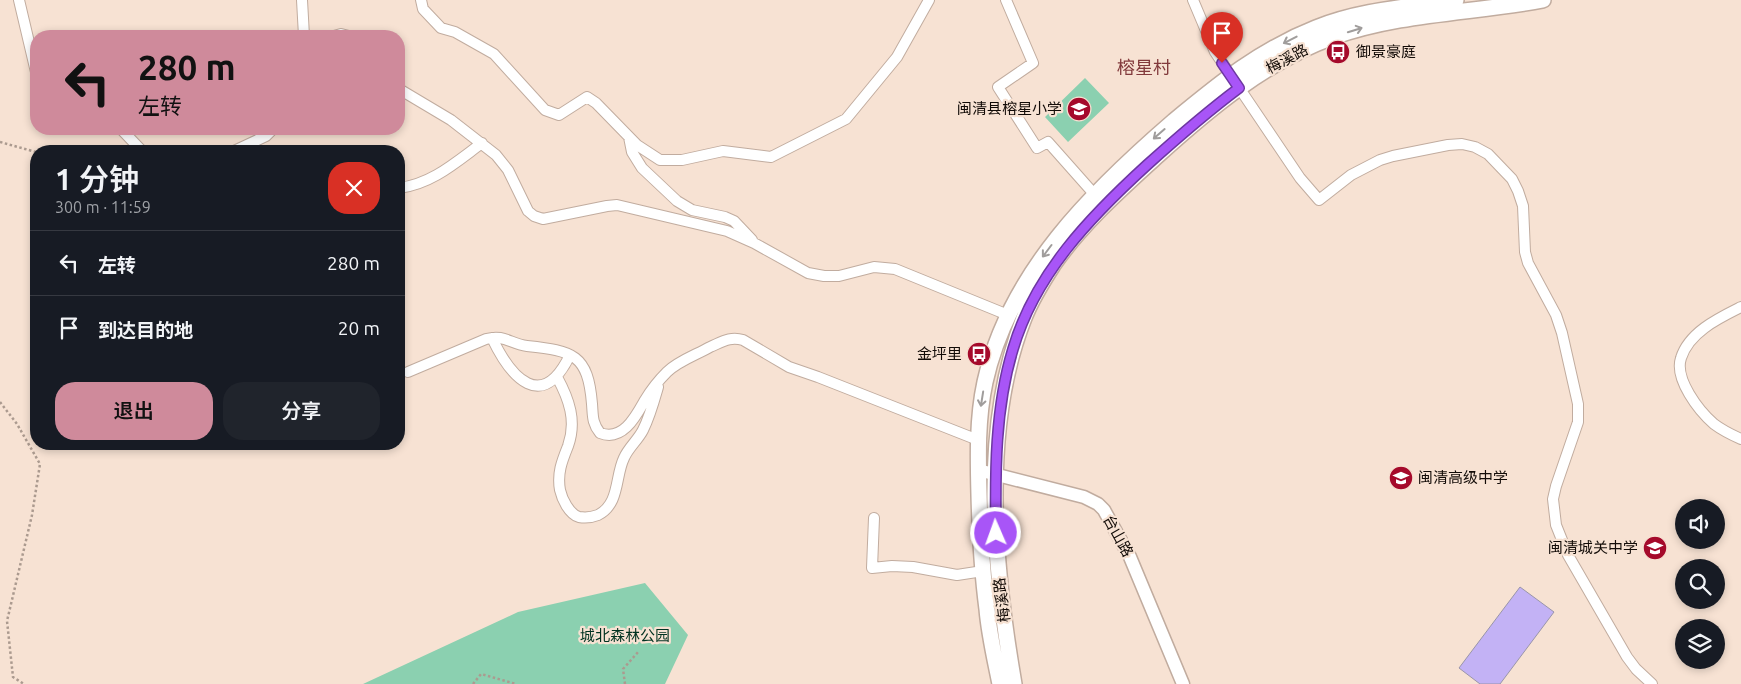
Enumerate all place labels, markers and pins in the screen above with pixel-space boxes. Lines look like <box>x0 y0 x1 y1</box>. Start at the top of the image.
pin <box>1201 12 1243 63</box>
bus stop icon: 御景豪庭 <box>1325 39 1351 65</box>
place label: 御景豪庭 <box>1356 43 1416 60</box>
school or university icon: 闽清县榕星小学 <box>1066 96 1092 122</box>
place label: 闽清县榕星小学 <box>957 100 1062 117</box>
bus stop icon: 金坪里 <box>966 341 992 367</box>
place label: 金坪里 <box>917 345 962 362</box>
school or university icon: 闽清高级中学 <box>1388 465 1414 491</box>
place label: 闽清高级中学 <box>1418 469 1508 486</box>
school or university icon: 闽清城关中学 <box>1642 535 1668 561</box>
place label: 闽清城关中学 <box>1548 539 1638 556</box>

